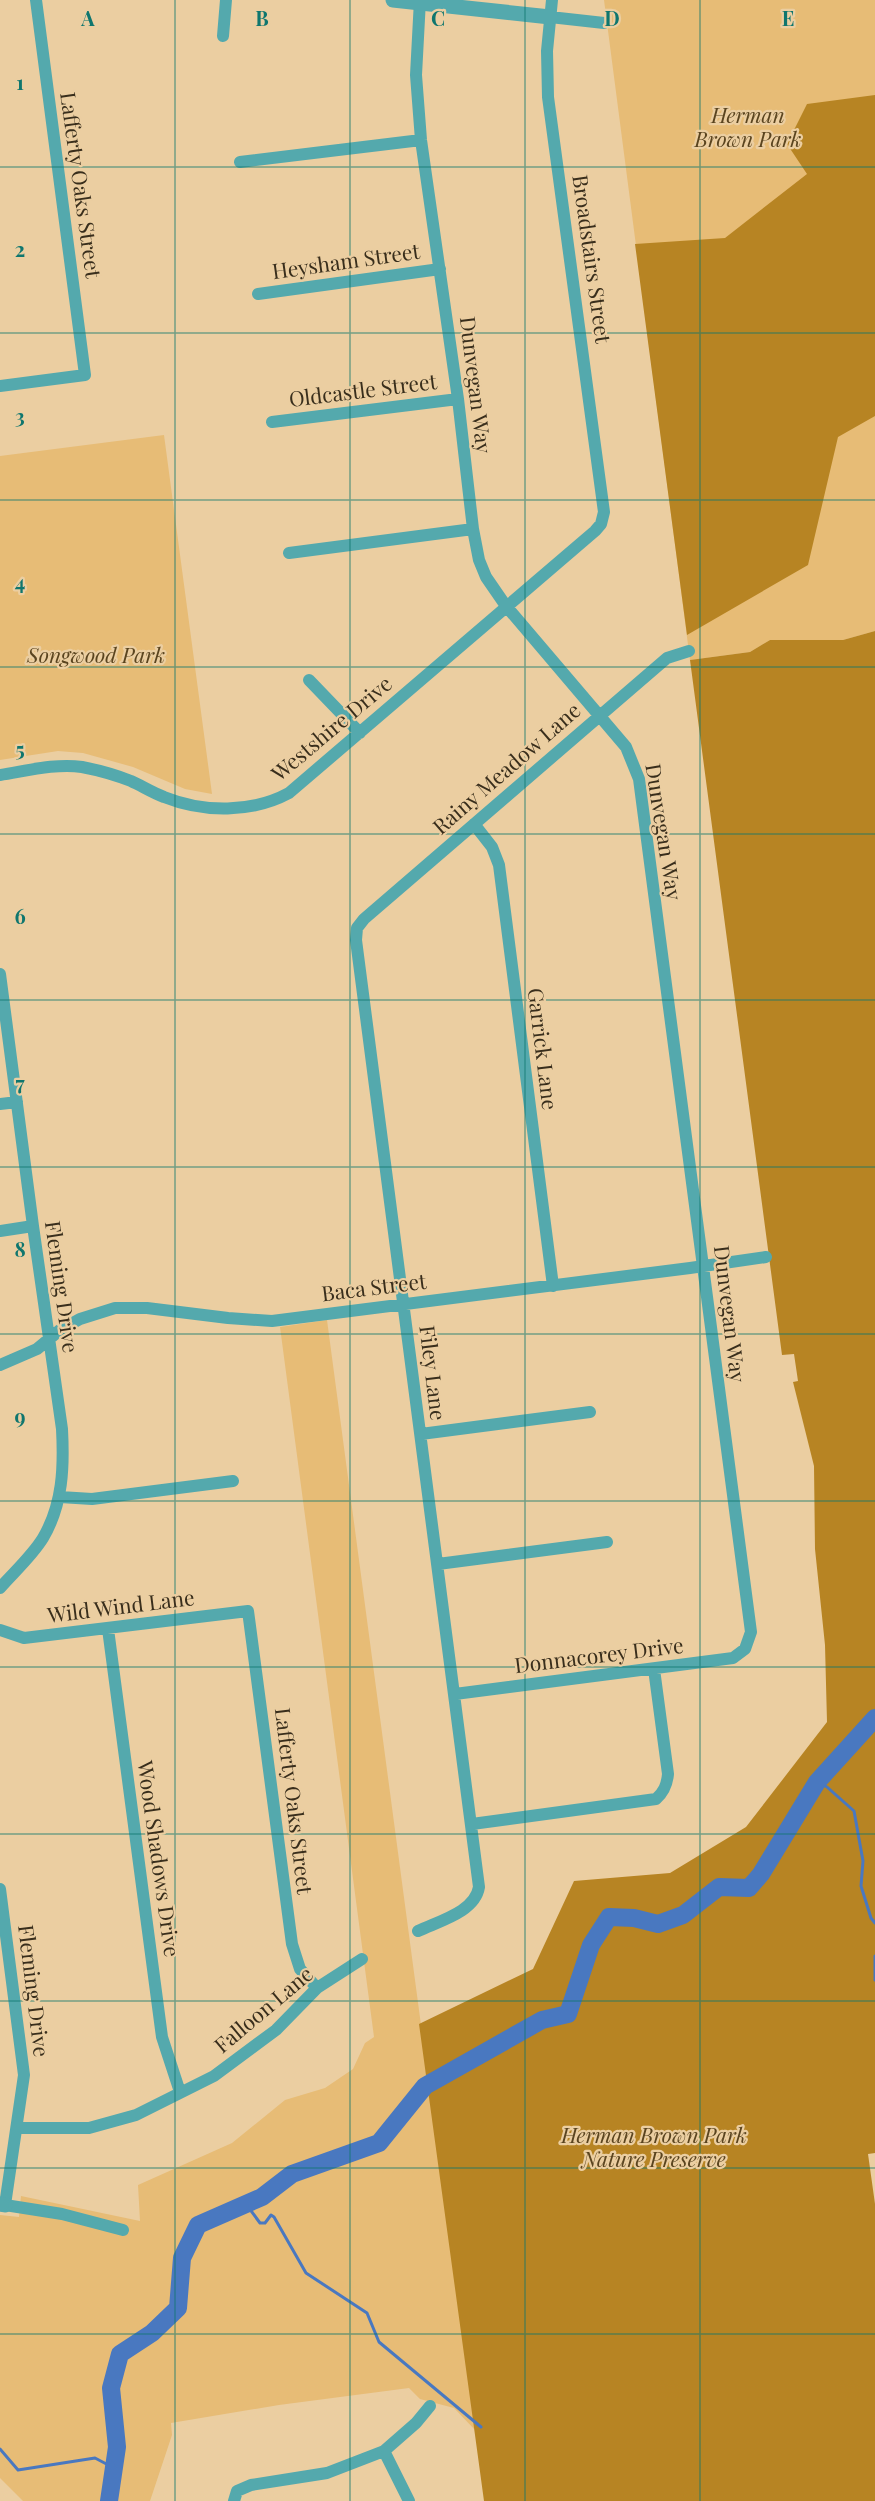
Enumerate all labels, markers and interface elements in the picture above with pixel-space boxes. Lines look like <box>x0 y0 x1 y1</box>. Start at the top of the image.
text: A <box>80 4 95 31</box>
text: B <box>255 4 269 31</box>
text: C <box>431 4 445 31</box>
text: D <box>604 4 620 31</box>
text: E <box>782 4 794 31</box>
text: 1 <box>16 68 24 95</box>
street label: Lafferty Oaks Street <box>55 90 109 280</box>
park label: Herman Brown Park <box>694 100 802 152</box>
street label: Broadstairs Street <box>567 173 619 345</box>
text: 2 <box>15 235 25 262</box>
street label: Heysham Street <box>270 236 422 284</box>
street label: Dunvegan Way <box>455 315 499 455</box>
street label: Oldcastle Street <box>287 366 439 412</box>
text: 3 <box>15 402 25 429</box>
text: 4 <box>15 568 25 595</box>
park label: Songwood Park <box>26 640 165 668</box>
street label: Westshire Drive <box>264 669 397 787</box>
street label: Rainy Meadow Lane <box>426 696 586 839</box>
text: 5 <box>15 735 25 762</box>
street label: Dunvegan Way <box>640 761 690 902</box>
text: 6 <box>14 902 26 929</box>
street label: Garrick Lane <box>523 986 565 1111</box>
text: 7 <box>15 1069 25 1096</box>
street label: Fleming Drive <box>40 1219 86 1355</box>
text: 8 <box>14 1235 26 1262</box>
street label: Dunvegan Way <box>709 1244 753 1384</box>
street label: Baca Street <box>320 1266 428 1306</box>
street label: Filey Lane <box>414 1324 454 1422</box>
text: 9 <box>14 1402 26 1429</box>
street label: Wild Wind Lane <box>45 1582 196 1628</box>
street label: Donnacorey Drive <box>513 1630 685 1678</box>
street label: Lafferty Oaks Street <box>270 1706 320 1896</box>
street label: Wood Shadows Drive <box>132 1758 188 1959</box>
street label: Fleming Drive <box>13 1923 57 2058</box>
street label: Falloon Lane <box>207 1959 318 2058</box>
park label: Herman Brown Park Nature Preserve <box>560 2120 747 2172</box>

